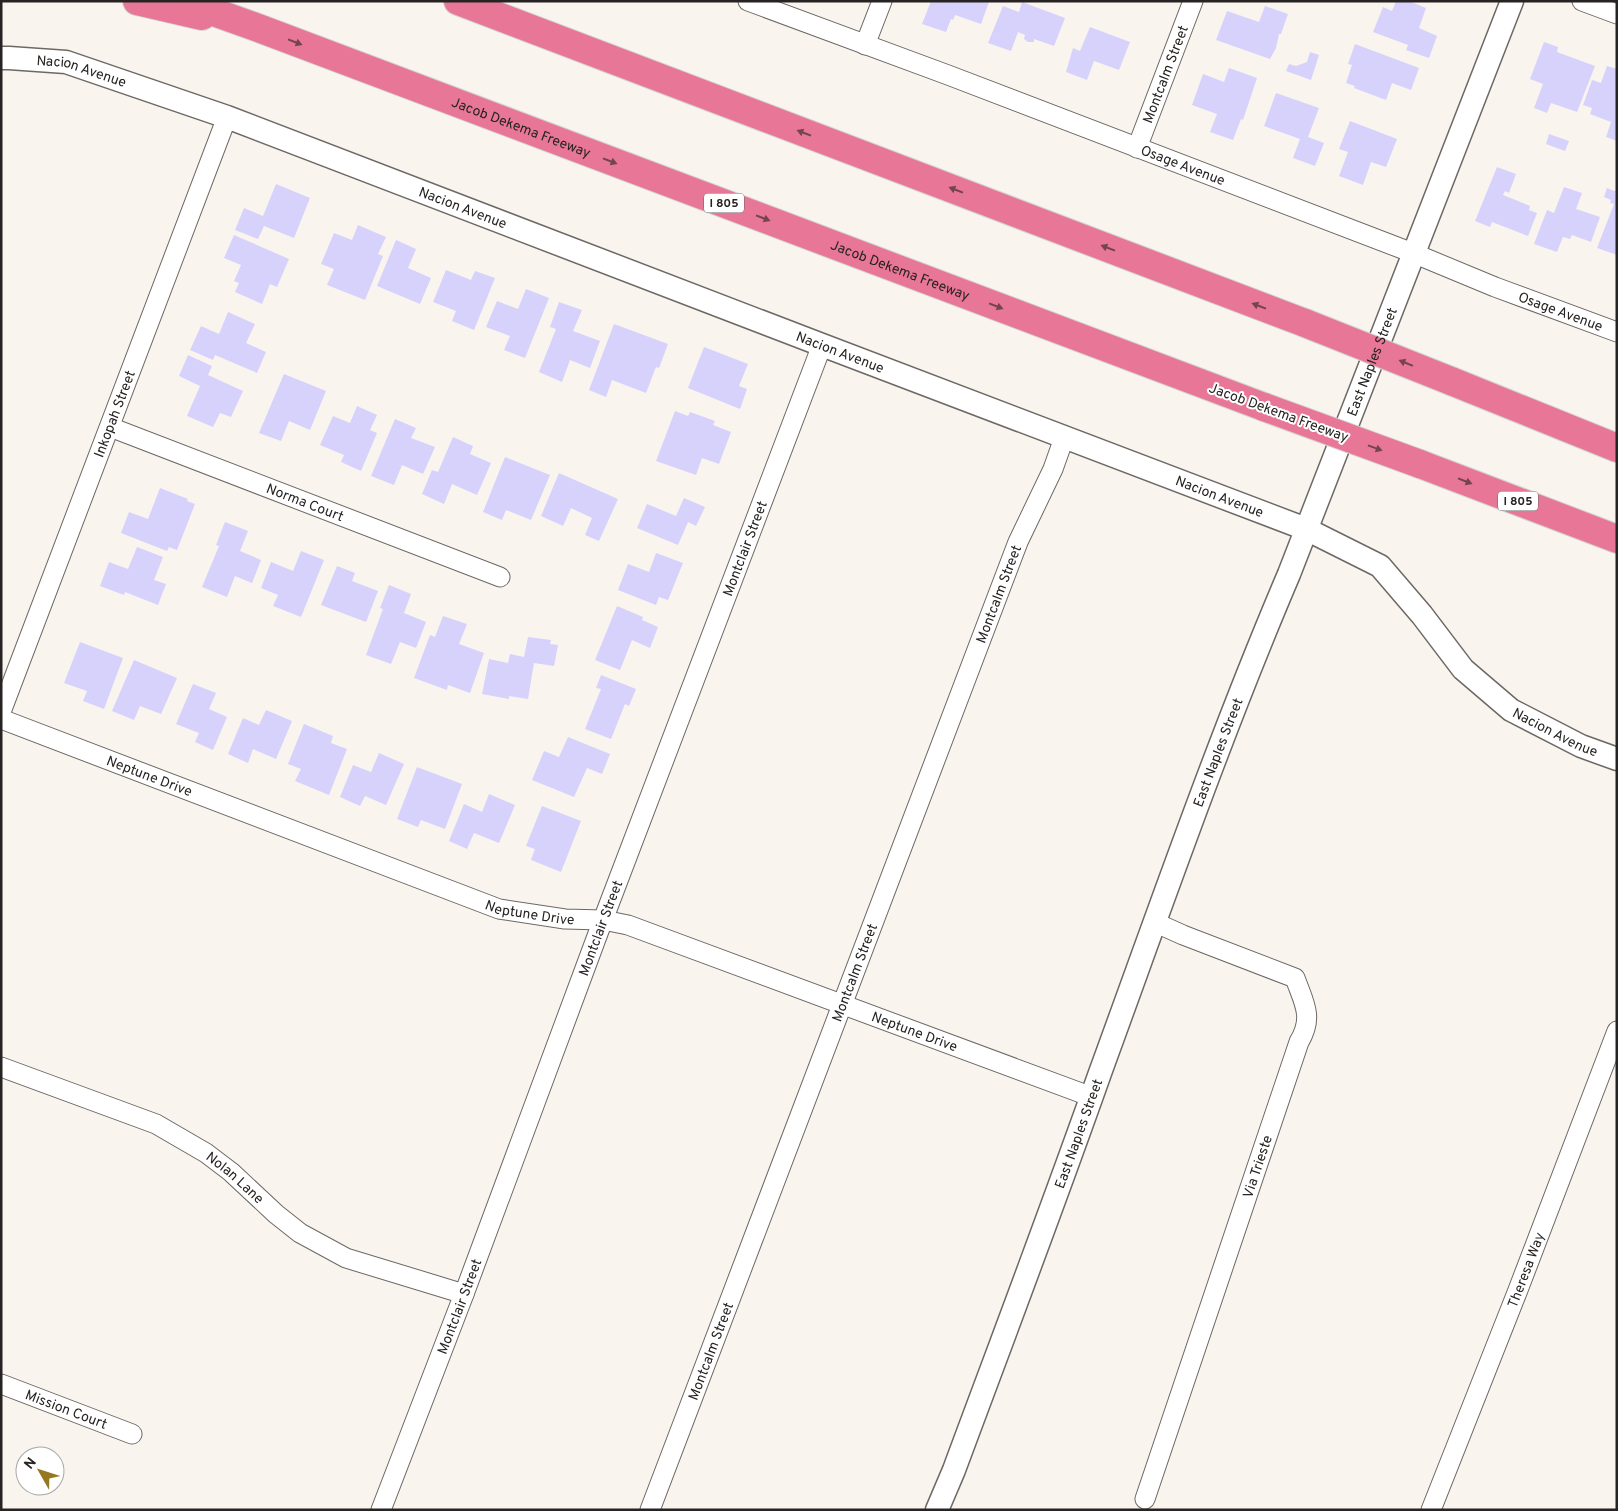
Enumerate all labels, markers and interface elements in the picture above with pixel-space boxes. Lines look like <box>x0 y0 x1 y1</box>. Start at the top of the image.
street label: Montcalm Street <box>1140 23 1193 126</box>
one-way arrow <box>287 39 302 46</box>
street label: Nacion Avenue <box>36 53 128 92</box>
street label: Jacob Dekema Freeway <box>449 95 593 162</box>
one-way arrow <box>796 129 811 137</box>
street label: Osage Avenue <box>1138 143 1227 190</box>
one-way arrow <box>603 158 618 165</box>
street label: Nacion Avenue <box>416 184 509 233</box>
one-way arrow <box>948 186 963 194</box>
road number: I 805 <box>704 194 744 212</box>
one-way arrow <box>755 215 770 222</box>
street label: Jacob Dekema Freeway <box>828 237 972 305</box>
one-way arrow <box>1100 244 1115 251</box>
street label: Osage Avenue <box>1516 289 1605 336</box>
one-way arrow <box>1252 302 1267 309</box>
one-way arrow <box>989 303 1004 310</box>
street label: East Naples Street <box>1344 305 1402 419</box>
street label: Nacion Avenue <box>793 329 886 378</box>
one-way arrow <box>1398 359 1413 367</box>
street label: Inkopah Street <box>91 368 140 460</box>
street label: Jacob Dekema Freeway <box>1206 380 1351 447</box>
one-way arrow <box>1368 445 1383 452</box>
street label: Nacion Avenue <box>1173 473 1266 522</box>
one-way arrow <box>1458 477 1473 485</box>
street label: Norma Court <box>263 481 346 526</box>
road number: I 805 <box>1498 492 1538 511</box>
street label: Montclair Street <box>720 499 772 599</box>
street label: Montcalm Street <box>973 543 1026 646</box>
street label: East Naples Street <box>1191 696 1247 810</box>
street label: Nacion Avenue <box>1509 705 1600 761</box>
street label: Neptune Drive <box>104 753 194 801</box>
street label: Montclair Street <box>576 878 627 979</box>
street label: Neptune Drive <box>482 897 575 929</box>
street label: Montcalm Street <box>829 922 882 1024</box>
street label: Neptune Drive <box>869 1009 960 1056</box>
street label: East Naples Street <box>1052 1077 1107 1191</box>
street label: Via Trieste <box>1240 1133 1277 1200</box>
street label: Nolan Lane <box>202 1149 267 1208</box>
street label: Theresa Way <box>1505 1230 1549 1311</box>
street label: Montclair Street <box>435 1257 486 1357</box>
street label: Montcalm Street <box>685 1300 738 1403</box>
street label: Mission Court <box>22 1387 109 1434</box>
north arrow <box>15 1446 65 1496</box>
text: N <box>21 1455 41 1473</box>

